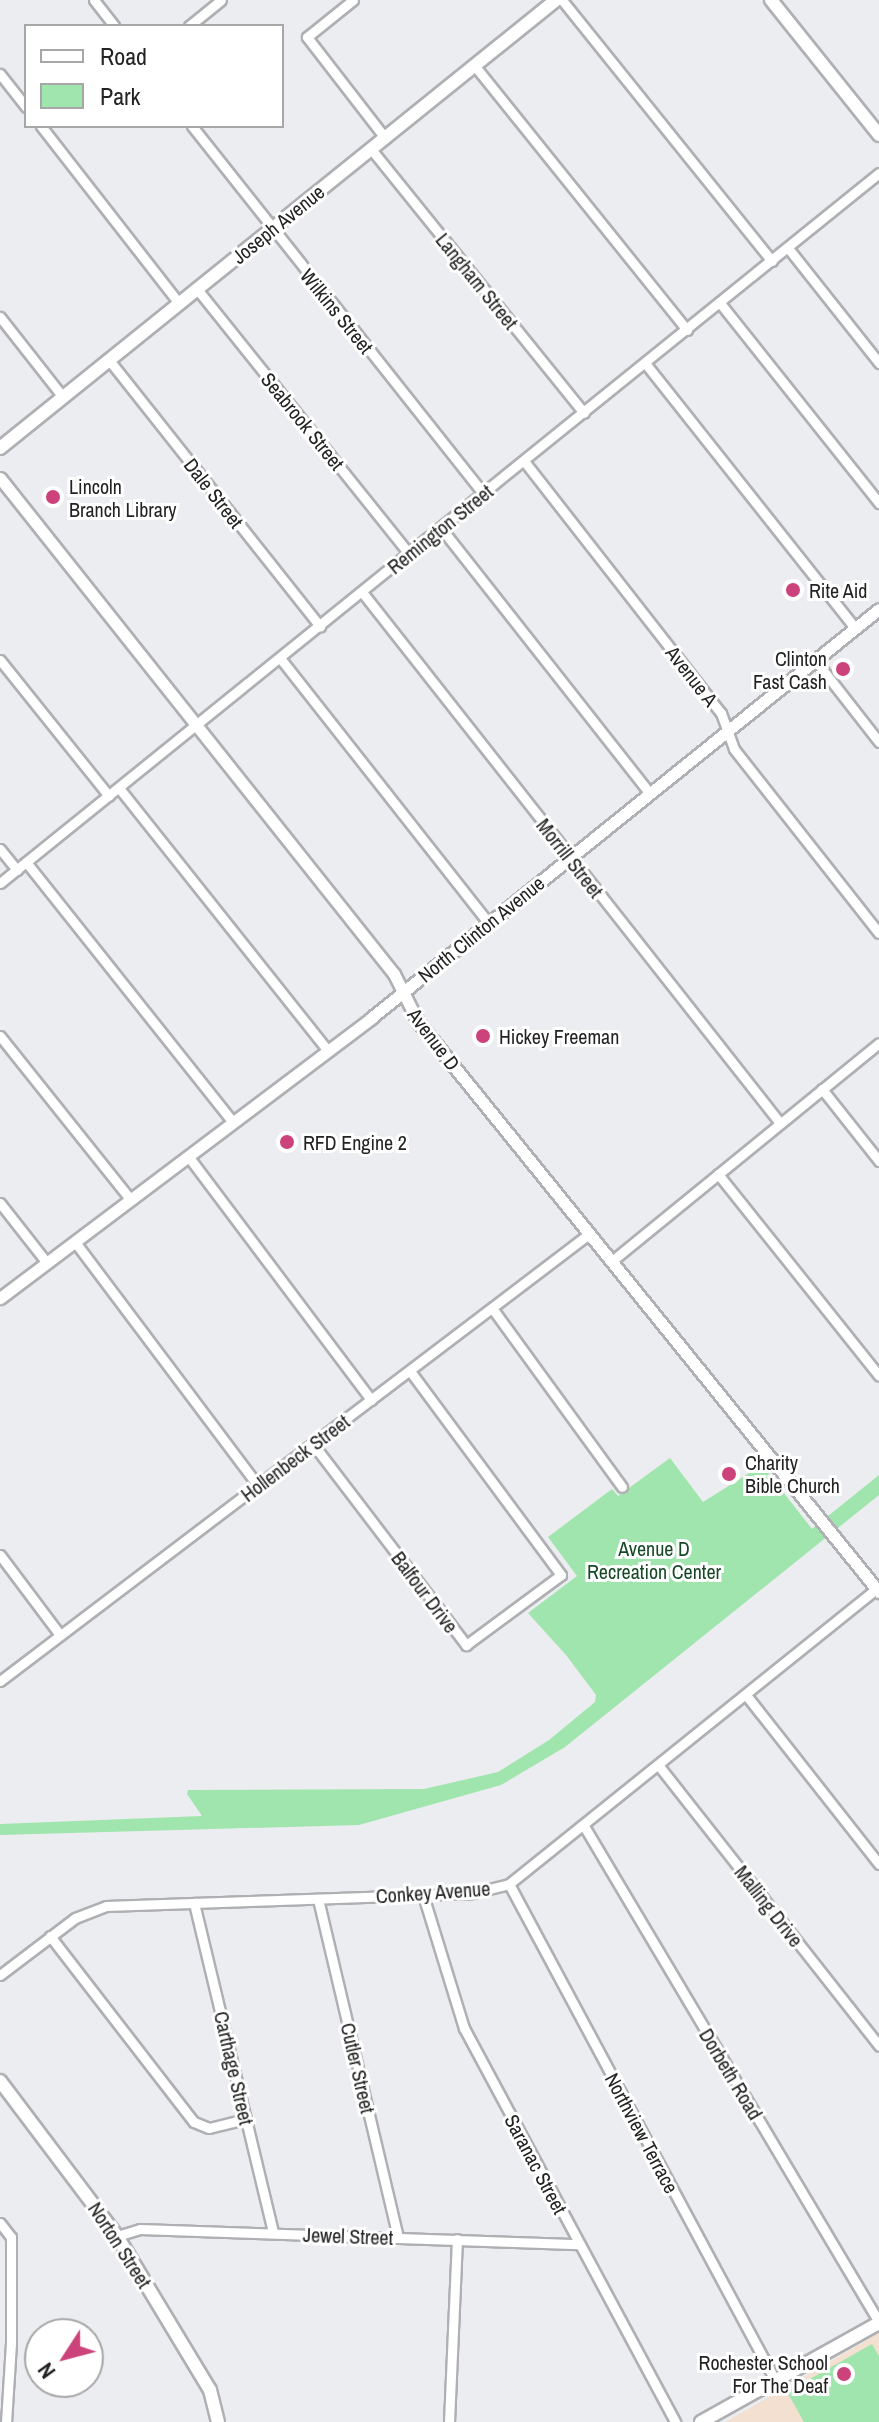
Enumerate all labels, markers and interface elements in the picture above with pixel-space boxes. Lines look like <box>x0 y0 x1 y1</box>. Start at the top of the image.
legend <box>24 24 284 128</box>
text: Road <box>100 40 147 72</box>
text: Park <box>100 80 140 112</box>
street label: Joseph Avenue <box>227 179 329 269</box>
street label: Langham Street <box>431 228 523 334</box>
street label: Wilkins Street <box>296 264 378 358</box>
street label: Seabrook Street <box>256 367 350 475</box>
street label: Dale Street <box>179 453 249 533</box>
place label: Lincoln Branch Library <box>69 474 177 521</box>
street label: Remington Street <box>383 479 497 579</box>
marker: Lincoln Branch Library <box>44 488 62 506</box>
place label: Rite Aid <box>809 578 868 602</box>
marker: Rite Aid <box>784 581 802 599</box>
street label: Avenue A <box>661 641 723 711</box>
place label: Clinton Fast Cash <box>753 646 827 693</box>
marker: Clinton Fast Cash <box>834 660 852 678</box>
street label: Morrill Street <box>532 814 608 902</box>
street label: North Clinton Avenue <box>413 870 549 988</box>
street label: Avenue D <box>403 1003 465 1075</box>
place label: Hickey Freeman <box>499 1024 619 1048</box>
marker: Hickey Freeman <box>474 1027 492 1045</box>
place label: RFD Engine 2 <box>303 1130 407 1154</box>
marker: RFD Engine 2 <box>278 1133 296 1151</box>
street label: Hollenbeck Street <box>236 1409 354 1507</box>
place label: Charity Bible Church <box>745 1450 840 1497</box>
marker: Charity Bible Church <box>720 1465 738 1483</box>
park label: Avenue D Recreation Center <box>587 1536 721 1583</box>
street label: Balfour Drive <box>387 1547 463 1637</box>
street label: Malling Drive <box>730 1861 808 1951</box>
street label: Conkey Avenue <box>375 1876 491 1908</box>
street label: Carthage Street <box>209 2009 259 2127</box>
street label: Cutler Street <box>336 2020 380 2116</box>
street label: Dorbeth Road <box>694 2024 768 2124</box>
street label: Northview Terrace <box>600 2069 684 2197</box>
street label: Saranac Street <box>500 2110 572 2218</box>
street label: Norton Street <box>83 2198 157 2292</box>
street label: Jewel Street <box>302 2222 394 2250</box>
north arrow <box>24 2318 104 2398</box>
place label: Rochester School For The Deaf <box>699 2350 828 2397</box>
text: N <box>30 2357 62 2385</box>
marker: Rochester School For The Deaf <box>835 2365 853 2383</box>

